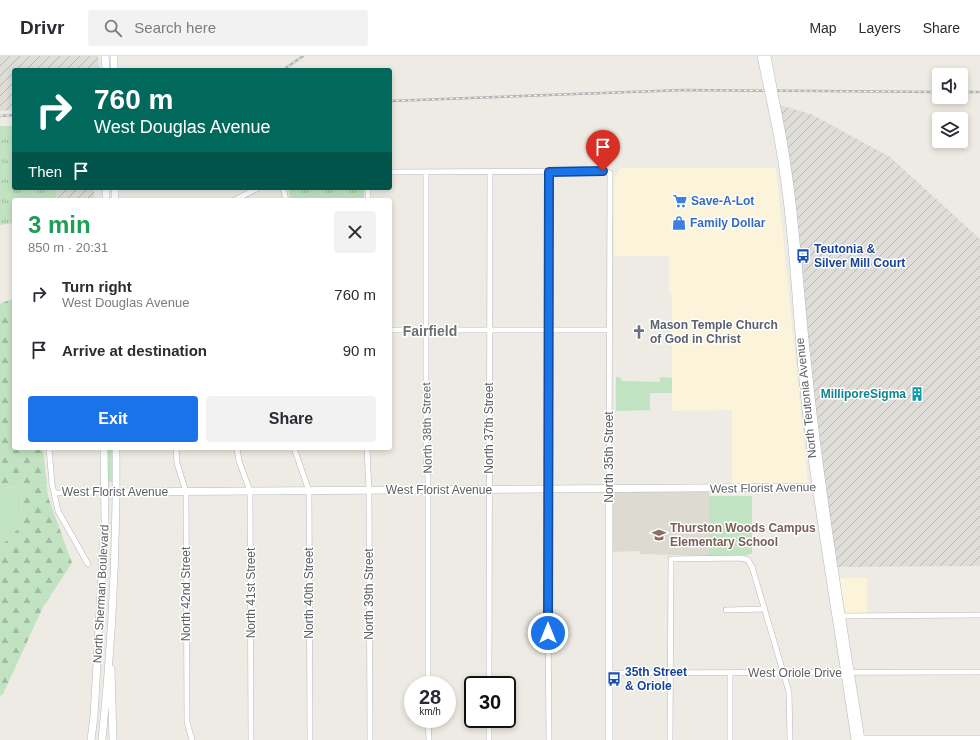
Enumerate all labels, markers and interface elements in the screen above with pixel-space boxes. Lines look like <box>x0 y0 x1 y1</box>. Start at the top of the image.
search box <box>88 10 368 46</box>
text: Drivr <box>20 17 64 38</box>
icon: search <box>102 17 124 39</box>
text: Search here <box>134 19 216 36</box>
text: Map <box>809 20 837 36</box>
text: Layers <box>859 20 901 36</box>
text: Share <box>923 20 960 36</box>
map controls <box>932 68 968 148</box>
button: sound <box>932 68 968 104</box>
icon: right <box>28 84 80 136</box>
text: 760 m <box>94 84 173 115</box>
button: layers <box>932 112 968 148</box>
text: West Douglas Avenue <box>94 117 270 137</box>
pin <box>586 130 620 171</box>
icon: arrive <box>592 136 614 158</box>
icon: arrive <box>70 160 92 182</box>
text: Then <box>28 163 62 180</box>
supermarket icon: Save-A-Lot <box>672 193 688 209</box>
place label: Save-A-Lot <box>691 194 754 208</box>
text: 3 min <box>28 211 91 238</box>
button: close <box>334 211 376 253</box>
shop icon: Family Dollar <box>671 215 687 231</box>
place label: Family Dollar <box>690 216 766 230</box>
text: 850 m · 20:31 <box>28 240 108 255</box>
place label: Teutonia & Silver Mill Court <box>814 242 905 270</box>
bus stop icon: Teutonia & Silver Mill Court <box>795 248 811 264</box>
text: Turn right <box>62 278 132 295</box>
icon: right <box>28 283 50 305</box>
text: 760 m <box>334 286 376 303</box>
text: West Douglas Avenue <box>62 295 189 310</box>
place label: Mason Temple Church of God in Christ <box>650 318 778 346</box>
district label: Fairfield <box>403 323 457 339</box>
church icon: Mason Temple Church of God in Christ <box>631 324 647 340</box>
street label: North Teutonia Avenue <box>793 337 819 459</box>
icon: arrive <box>28 339 50 361</box>
text: Arrive at destination <box>62 342 207 359</box>
text: 90 m <box>343 342 376 359</box>
street label: North 38th Street <box>419 382 435 474</box>
street label: North 37th Street <box>482 382 496 474</box>
building icon: MilliporeSigma <box>909 386 925 402</box>
place label: MilliporeSigma <box>821 387 906 401</box>
button: Exit <box>28 396 198 442</box>
button: Share <box>206 396 376 442</box>
street label: North 35th Street <box>602 411 616 503</box>
street label: West Florist Avenue <box>710 480 817 496</box>
street label: West Florist Avenue <box>386 483 492 497</box>
street label: West Florist Avenue <box>62 485 168 499</box>
place label: Thurston Woods Campus Elementary School <box>670 521 816 549</box>
street label: North Sherman Boulevard <box>90 524 112 664</box>
school or university icon: Thurston Woods Campus Elementary School <box>651 527 667 543</box>
street label: North 42nd Street <box>179 546 193 641</box>
street label: North 41st Street <box>244 547 258 638</box>
street label: North 40th Street <box>302 547 316 639</box>
street label: North 39th Street <box>362 548 376 640</box>
position arrow <box>527 612 569 654</box>
place label: 35th Street & Oriole <box>625 665 687 693</box>
street label: West Oriole Drive <box>748 666 842 680</box>
bus stop icon: 35th Street & Oriole <box>606 671 622 687</box>
speed limit sign: 30 <box>464 676 516 728</box>
text: 28 <box>419 686 441 708</box>
text: km/h <box>419 706 441 717</box>

